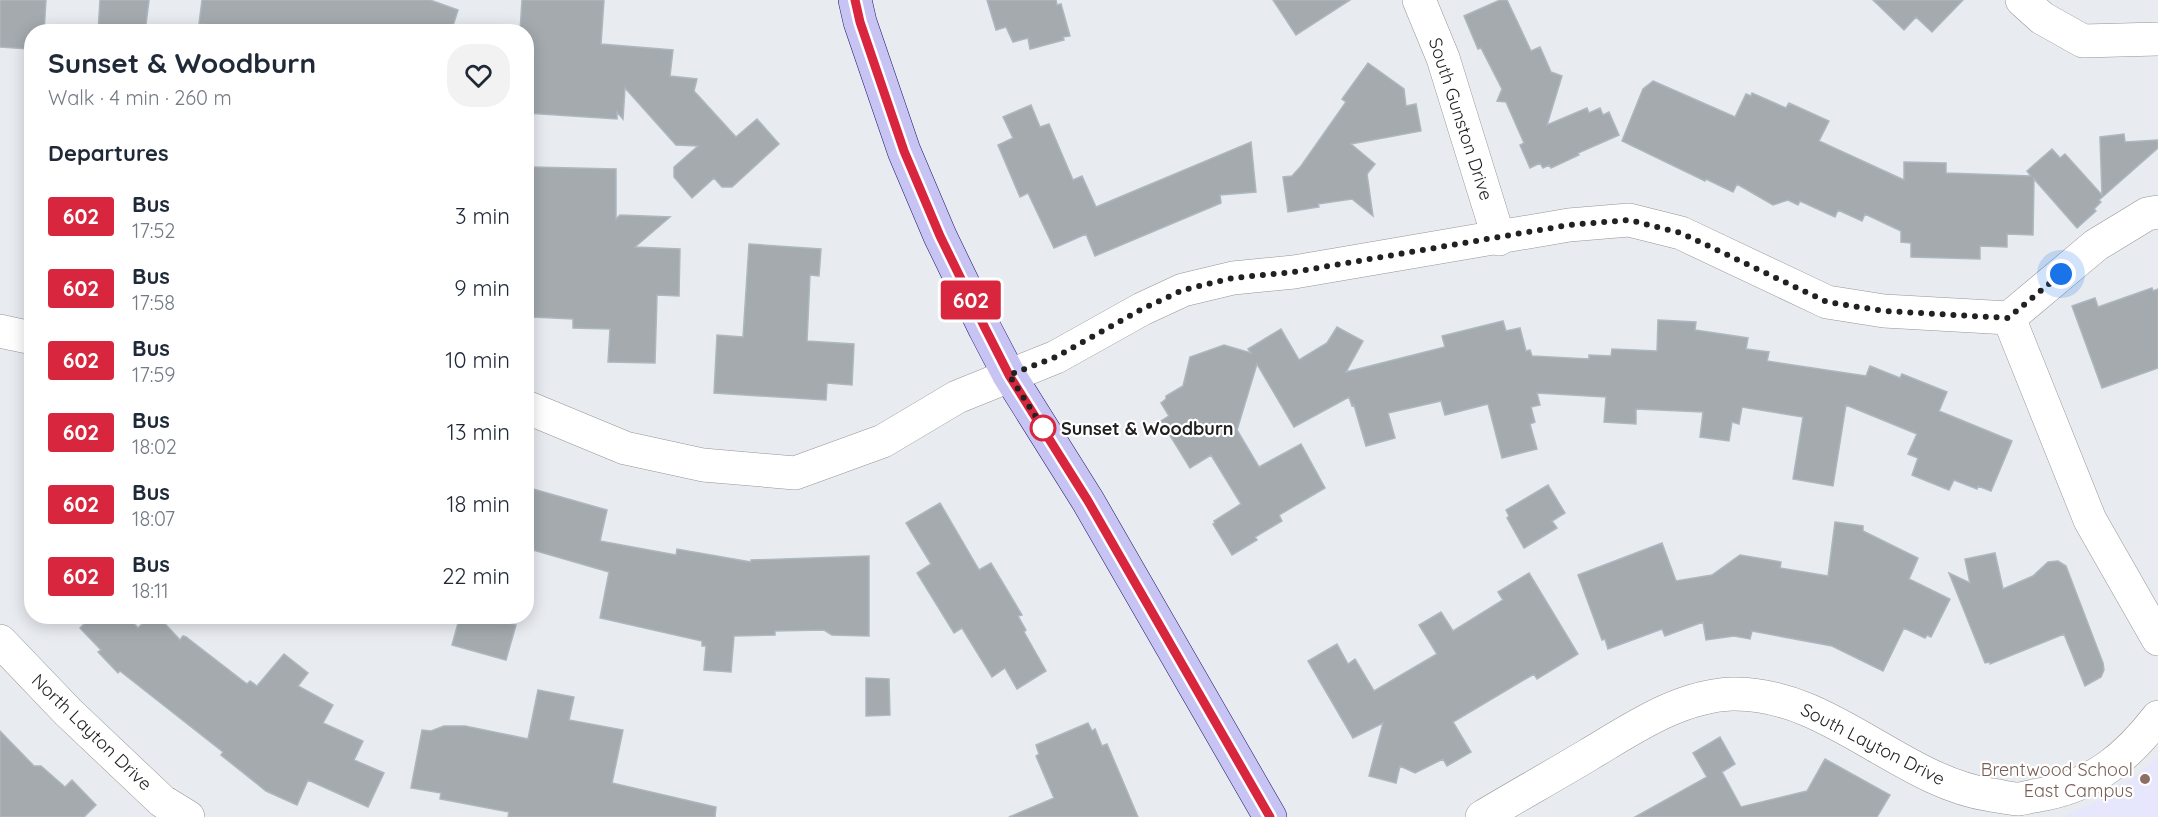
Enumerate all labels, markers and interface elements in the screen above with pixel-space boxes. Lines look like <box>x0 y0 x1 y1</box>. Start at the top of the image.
street label: South Gunston Drive <box>1424 35 1498 203</box>
button: heart <box>447 44 510 107</box>
text: Sunset & Woodburn <box>48 45 316 80</box>
text: Walk · 4 min · 260 m <box>48 85 232 110</box>
text: Departures <box>48 139 169 167</box>
text: Bus <box>132 190 170 218</box>
text: 3 min <box>455 202 510 230</box>
text: 602 <box>63 203 99 229</box>
text: 17:52 <box>132 218 175 243</box>
your location <box>2046 259 2076 289</box>
text: Bus <box>132 262 170 290</box>
text: 9 min <box>454 274 510 302</box>
text: 602 <box>63 275 99 301</box>
line badge: 602 <box>936 280 1006 320</box>
text: 602 <box>953 287 989 313</box>
text: 17:58 <box>132 290 175 315</box>
text: Bus <box>132 334 170 362</box>
text: 10 min <box>445 346 510 374</box>
text: 602 <box>63 347 99 373</box>
text: 17:59 <box>132 362 175 387</box>
text: Bus <box>132 406 170 434</box>
marker: Sunset & Woodburn <box>1030 415 1056 441</box>
place label: Sunset & Woodburn <box>1061 417 1233 440</box>
text: 13 min <box>447 418 510 446</box>
text: 602 <box>63 419 99 445</box>
text: 18:02 <box>132 434 177 459</box>
text: Bus <box>132 478 170 506</box>
text: 18 min <box>446 490 510 518</box>
text: 602 <box>63 491 99 517</box>
text: 18:07 <box>132 506 175 531</box>
text: Bus <box>132 550 170 578</box>
text: 22 min <box>442 562 510 590</box>
text: 602 <box>63 563 99 589</box>
text: 18:11 <box>132 578 169 603</box>
street label: North Layton Drive <box>27 669 157 795</box>
street label: South Layton Drive <box>1797 698 1949 790</box>
place label: Brentwood School East Campus <box>1981 758 2133 802</box>
marker: Brentwood School East Campus <box>2138 772 2152 786</box>

